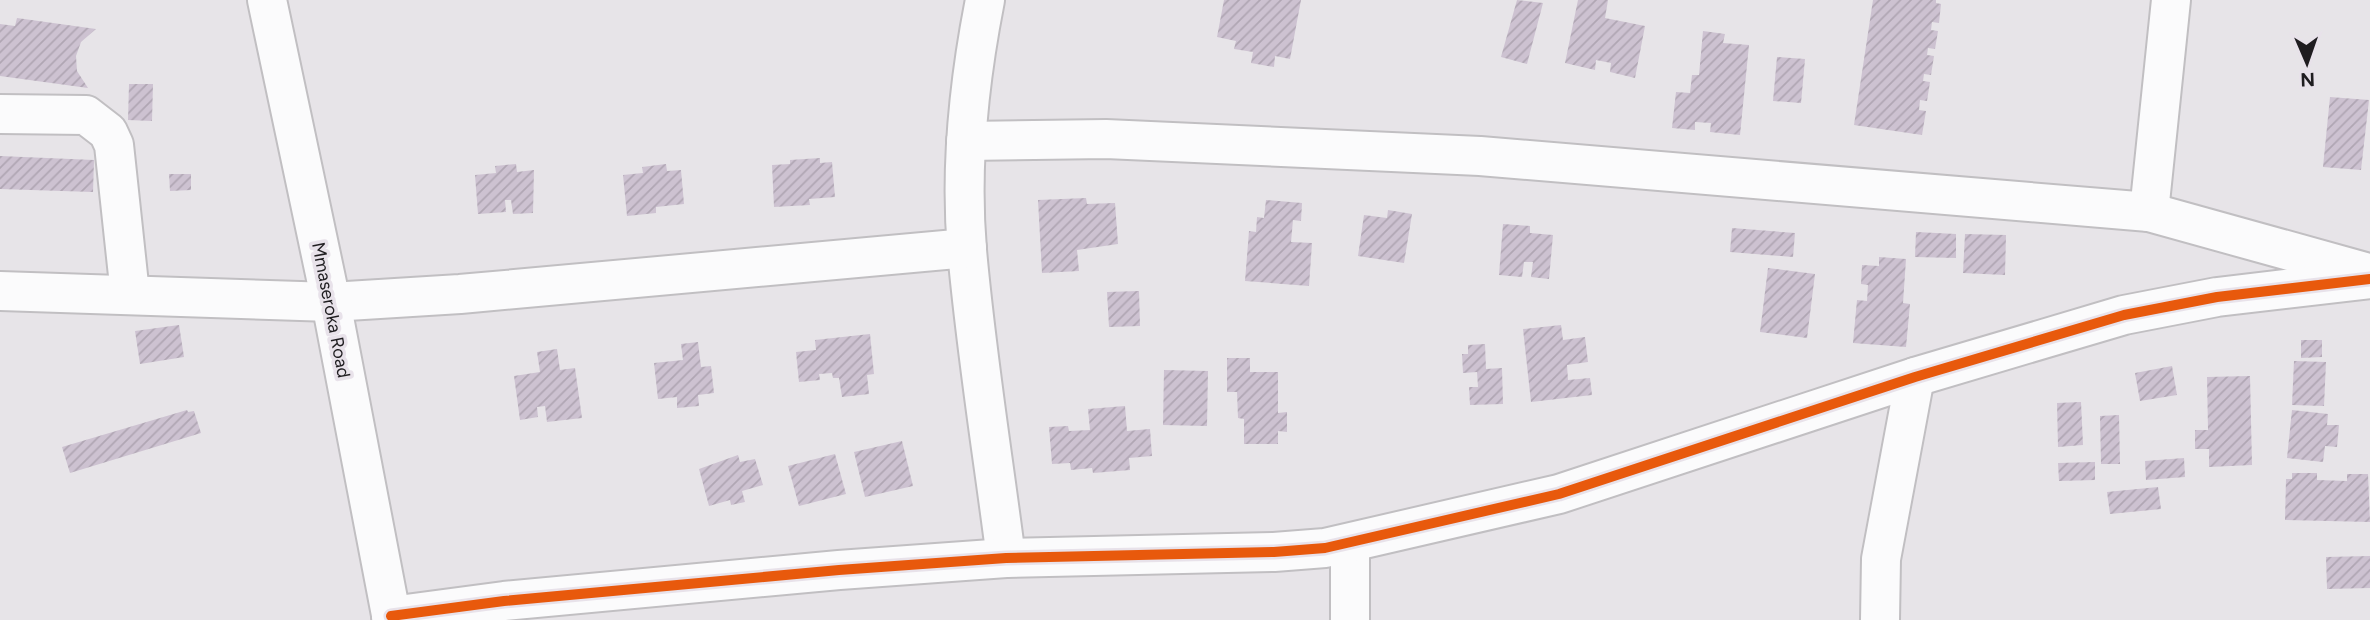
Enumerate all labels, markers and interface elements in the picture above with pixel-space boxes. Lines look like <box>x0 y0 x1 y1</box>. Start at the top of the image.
north arrow <box>2272 28 2342 98</box>
text: N <box>2300 68 2315 91</box>
street label: Mmaseroka Road <box>307 240 355 380</box>

